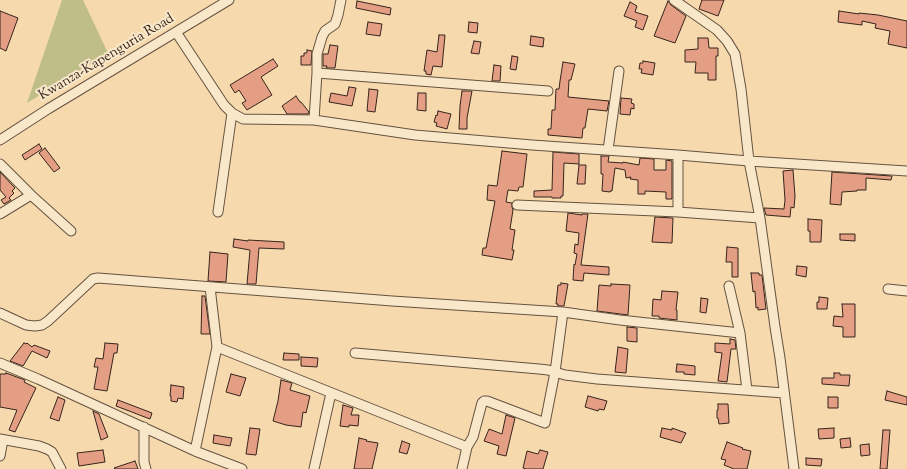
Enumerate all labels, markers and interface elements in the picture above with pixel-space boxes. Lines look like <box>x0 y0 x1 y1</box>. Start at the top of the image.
street label: Kwanza-Kapenguria Road <box>36 11 178 105</box>

